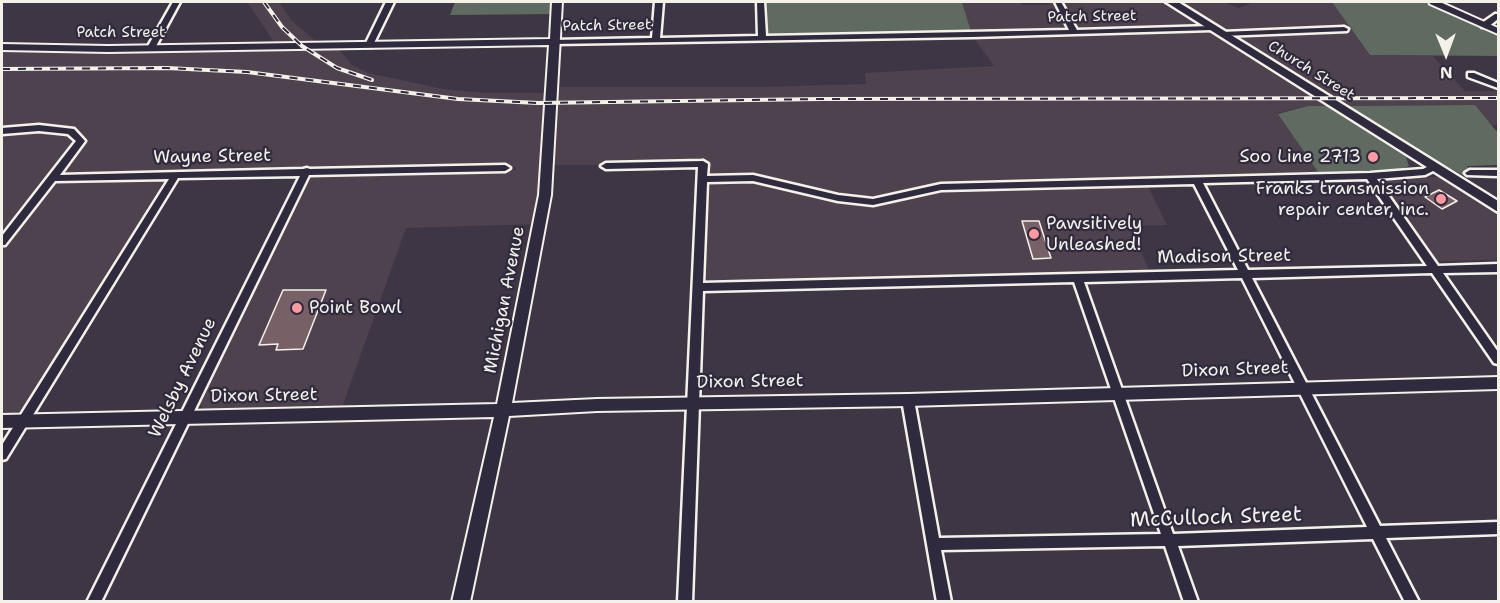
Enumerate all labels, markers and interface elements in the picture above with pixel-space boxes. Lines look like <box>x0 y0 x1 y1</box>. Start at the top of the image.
street label: Patch Street <box>1047 7 1137 27</box>
street label: Patch Street <box>562 16 652 36</box>
street label: Patch Street <box>76 24 166 42</box>
north arrow <box>1416 24 1476 84</box>
street label: Church Street <box>1264 37 1358 105</box>
text: N <box>1440 62 1453 83</box>
street label: Wayne Street <box>153 145 271 169</box>
place label: Soo Line 2713 <box>1240 146 1361 168</box>
marker: Soo Line 2713 <box>1366 150 1380 164</box>
place label: Franks transmission repair center, inc. <box>1256 178 1429 220</box>
marker: Franks transmission repair center, inc. <box>1434 192 1448 206</box>
place label: Pawsitively Unleashed! <box>1046 213 1142 256</box>
street label: Michigan Avenue <box>480 225 530 375</box>
marker: Pawsitively Unleashed! <box>1027 227 1041 241</box>
street label: Madison Street <box>1157 245 1291 269</box>
place label: Point Bowl <box>309 297 402 319</box>
marker: Point Bowl <box>290 301 304 315</box>
street label: Welsby Avenue <box>145 314 221 442</box>
street label: Dixon Street <box>1181 357 1289 383</box>
street label: Dixon Street <box>696 370 804 394</box>
street label: Dixon Street <box>210 384 318 408</box>
street label: McCulloch Street <box>1130 502 1302 534</box>

